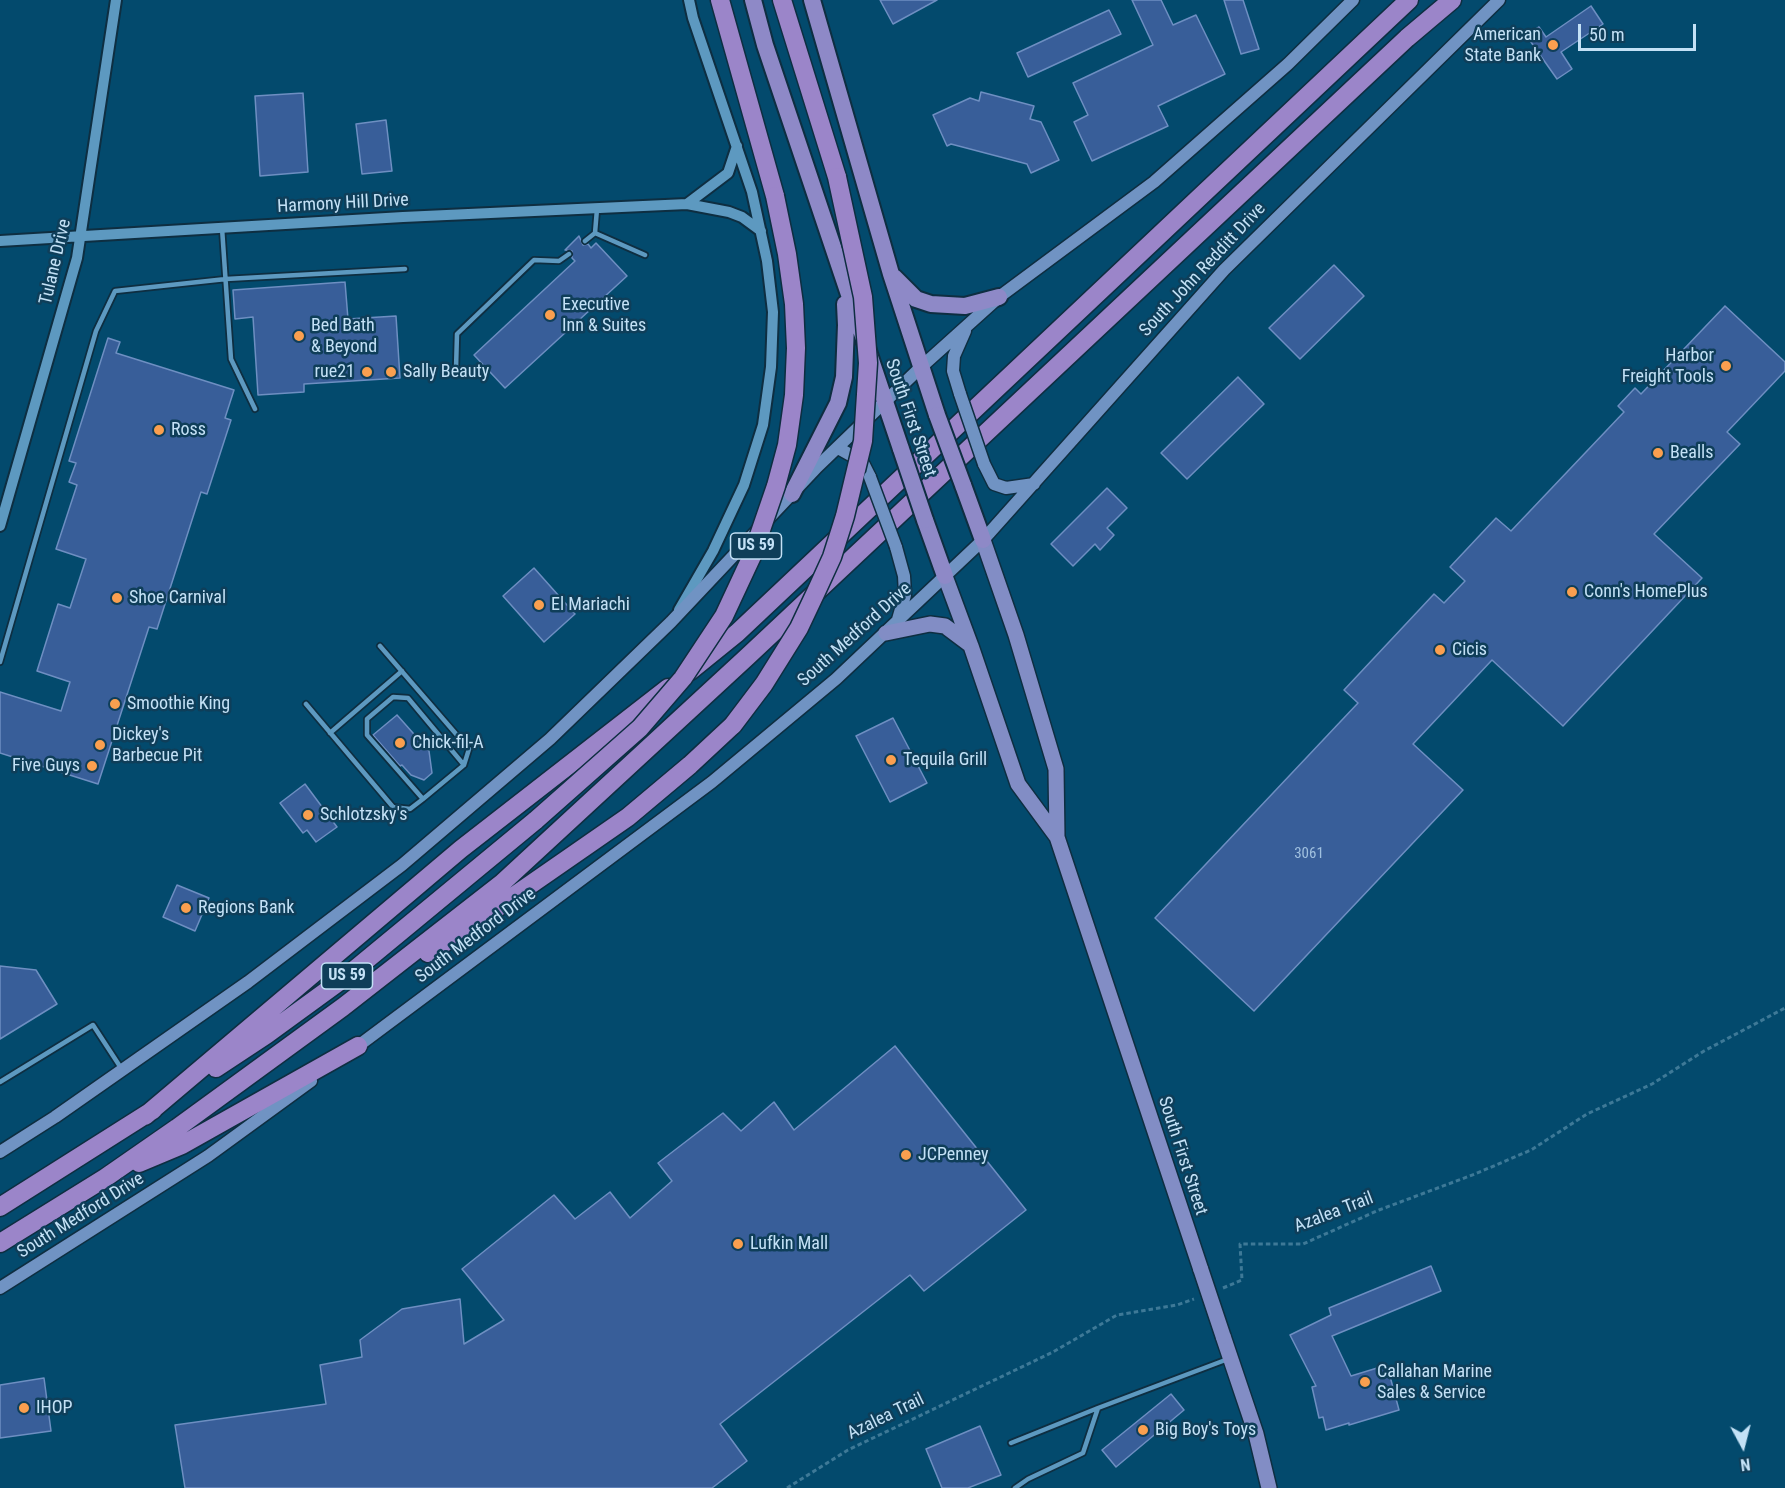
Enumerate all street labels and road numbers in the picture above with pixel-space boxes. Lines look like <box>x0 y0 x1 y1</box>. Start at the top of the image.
street label: Harmony Hill Drive <box>277 190 409 218</box>
street label: South John Redditt Drive <box>1135 199 1271 341</box>
street label: Tulane Drive <box>36 217 76 307</box>
street label: South First Street <box>880 356 940 480</box>
road number: US 59 <box>730 533 782 559</box>
street label: South Medford Drive <box>794 578 916 692</box>
street label: South Medford Drive <box>412 884 540 988</box>
road number: US 59 <box>322 963 372 989</box>
street label: South First Street <box>1153 1094 1211 1218</box>
street label: South Medford Drive <box>14 1168 148 1264</box>
street label: Azalea Trail <box>1291 1188 1377 1238</box>
street label: Azalea Trail <box>844 1389 928 1445</box>

